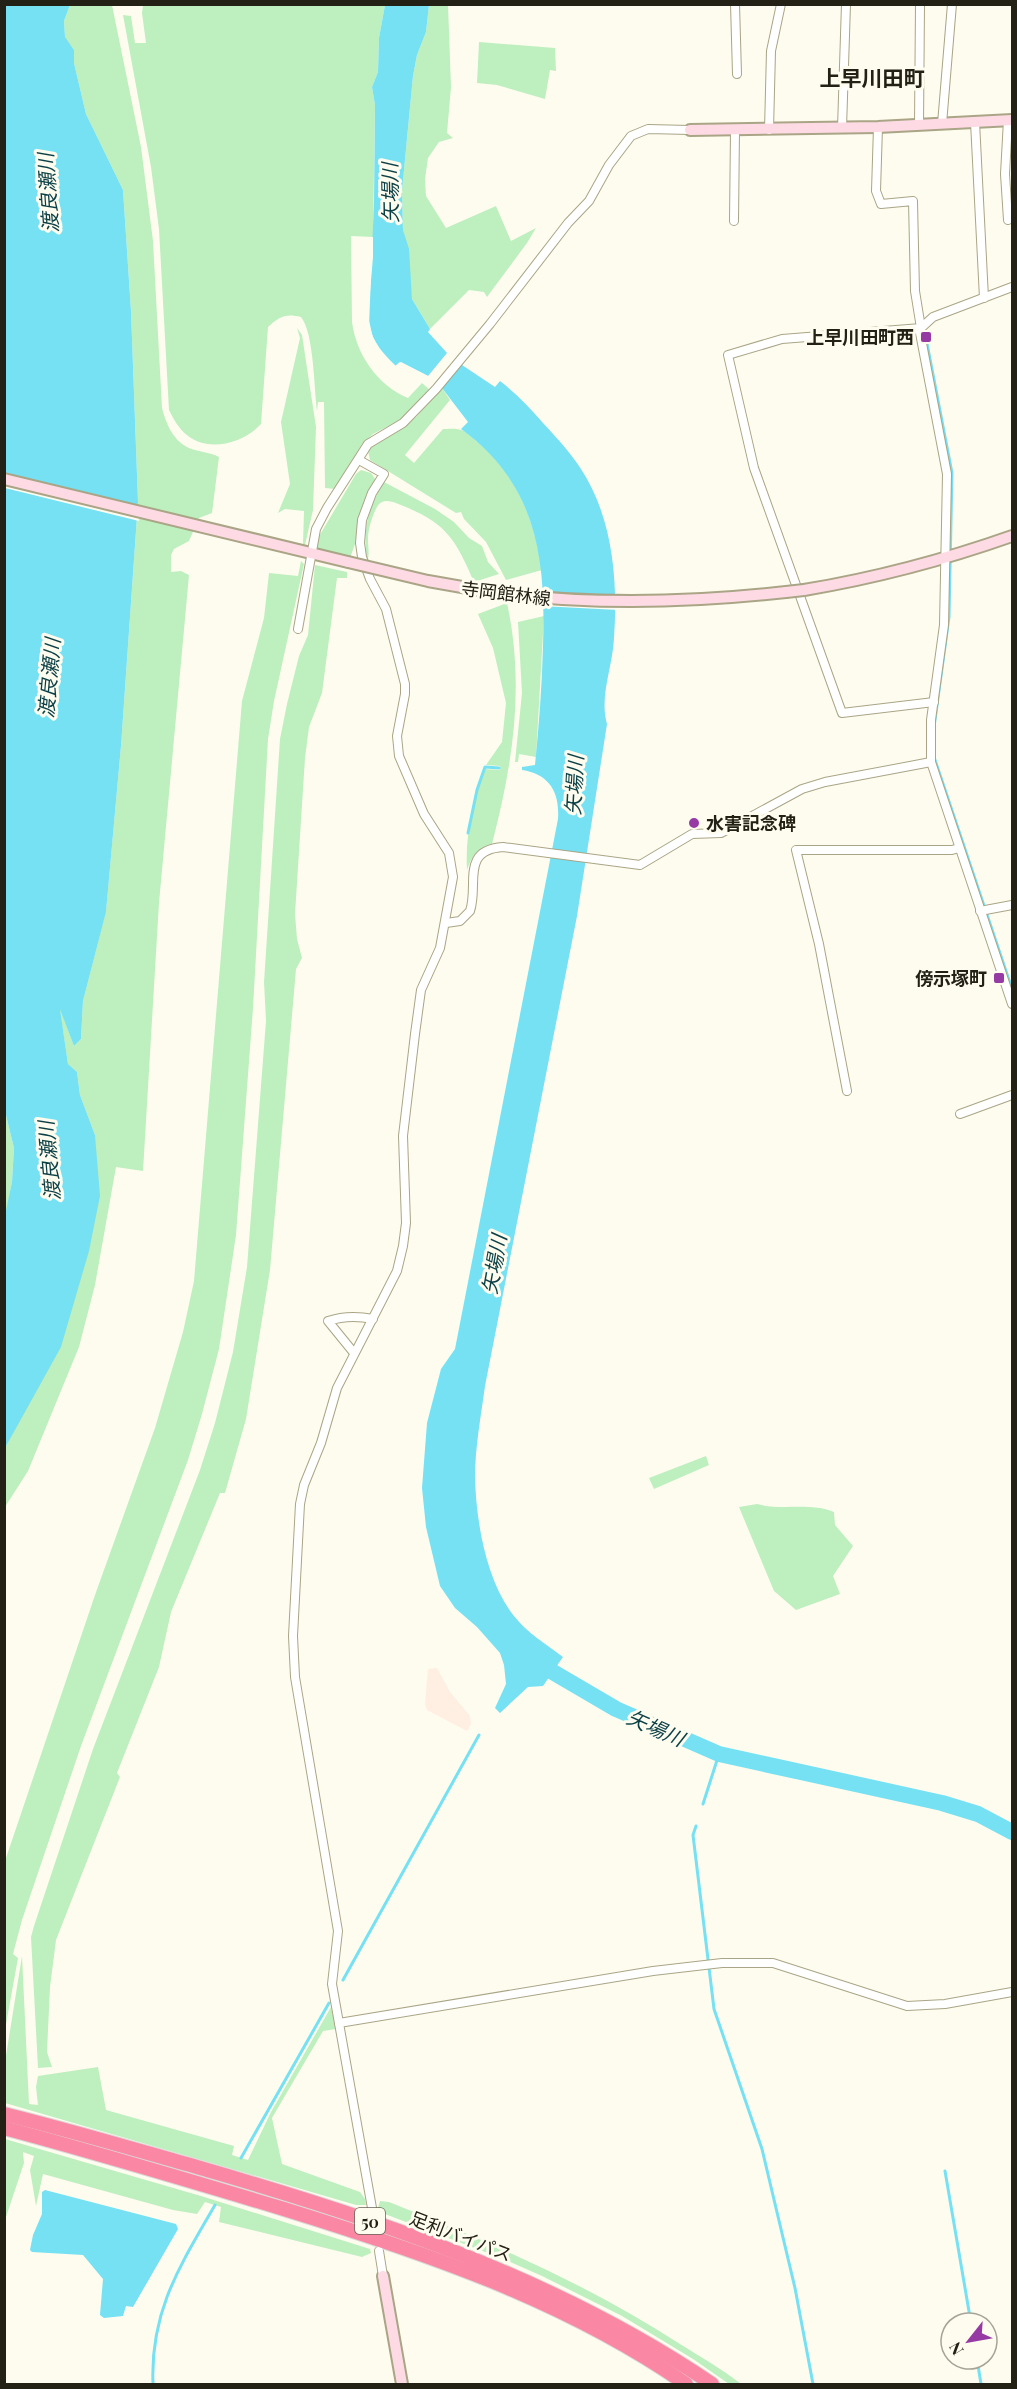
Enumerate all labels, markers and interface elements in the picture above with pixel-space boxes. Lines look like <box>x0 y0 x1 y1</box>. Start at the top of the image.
district label: 上早川田町 <box>820 63 925 91</box>
water label: 渡良瀬川 <box>31 150 63 234</box>
water label: 矢場川 <box>375 161 403 223</box>
place label: 上早川田町西 <box>806 325 914 349</box>
marker: 上早川田町西 <box>919 330 933 344</box>
street label: 寺岡館林線 <box>460 576 552 610</box>
water label: 渡良瀬川 <box>31 635 65 719</box>
water label: 矢場川 <box>558 752 588 816</box>
place label: 水害記念碑 <box>706 811 796 835</box>
marker: 水害記念碑 <box>687 816 701 830</box>
place label: 傍示塚町 <box>915 966 987 990</box>
marker: 傍示塚町 <box>992 971 1006 985</box>
water label: 渡良瀬川 <box>31 1118 65 1202</box>
water label: 矢場川 <box>474 1230 512 1296</box>
water label: 矢場川 <box>623 1702 691 1752</box>
street label: 足利バイパス <box>406 2206 516 2266</box>
road number: 50 <box>355 2208 385 2234</box>
north arrow <box>939 2311 999 2371</box>
text: N <box>944 2338 968 2359</box>

